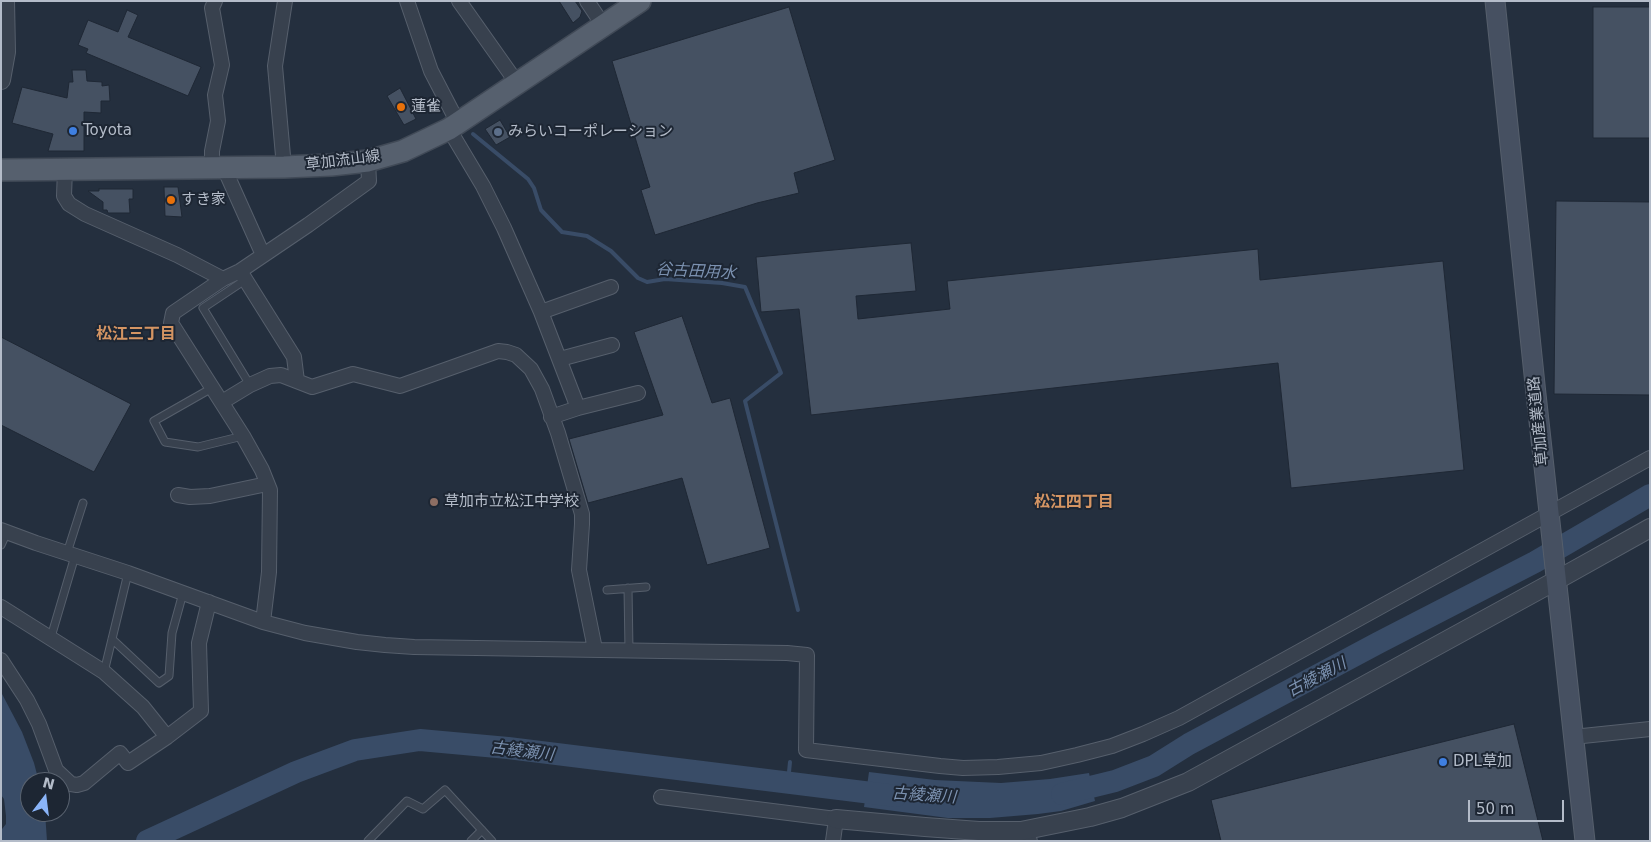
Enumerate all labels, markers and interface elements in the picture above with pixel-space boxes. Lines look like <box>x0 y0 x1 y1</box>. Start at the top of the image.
place label: 蓮雀 <box>411 98 441 116</box>
marker: 蓮雀 <box>395 101 407 113</box>
place label: Toyota <box>83 122 132 140</box>
place label: みらいコーポレーション <box>508 123 673 141</box>
marker: Toyota <box>67 125 79 137</box>
marker: みらいコーポレーション <box>492 126 504 138</box>
street label: 草加流山線 <box>305 147 381 175</box>
place label: すき家 <box>181 191 226 209</box>
marker: すき家 <box>165 194 177 206</box>
water label: 谷古田用水 <box>656 260 736 284</box>
district label: 松江三丁目 <box>96 325 176 345</box>
street label: 草加産業道路 <box>1525 375 1553 467</box>
place label: 草加市立松江中学校 <box>444 493 579 511</box>
district label: 松江四丁目 <box>1034 493 1114 513</box>
marker: 草加市立松江中学校 <box>428 496 440 508</box>
water label: 古綾瀬川 <box>1284 655 1350 701</box>
water label: 古綾瀬川 <box>489 739 555 765</box>
place label: DPL草加 <box>1453 753 1512 771</box>
marker: DPL草加 <box>1437 756 1449 768</box>
north arrow <box>20 772 70 822</box>
text: N <box>41 774 56 793</box>
water label: 古綾瀬川 <box>891 784 957 808</box>
scale bar <box>1471 790 1567 822</box>
text: 50 m <box>1476 800 1514 818</box>

